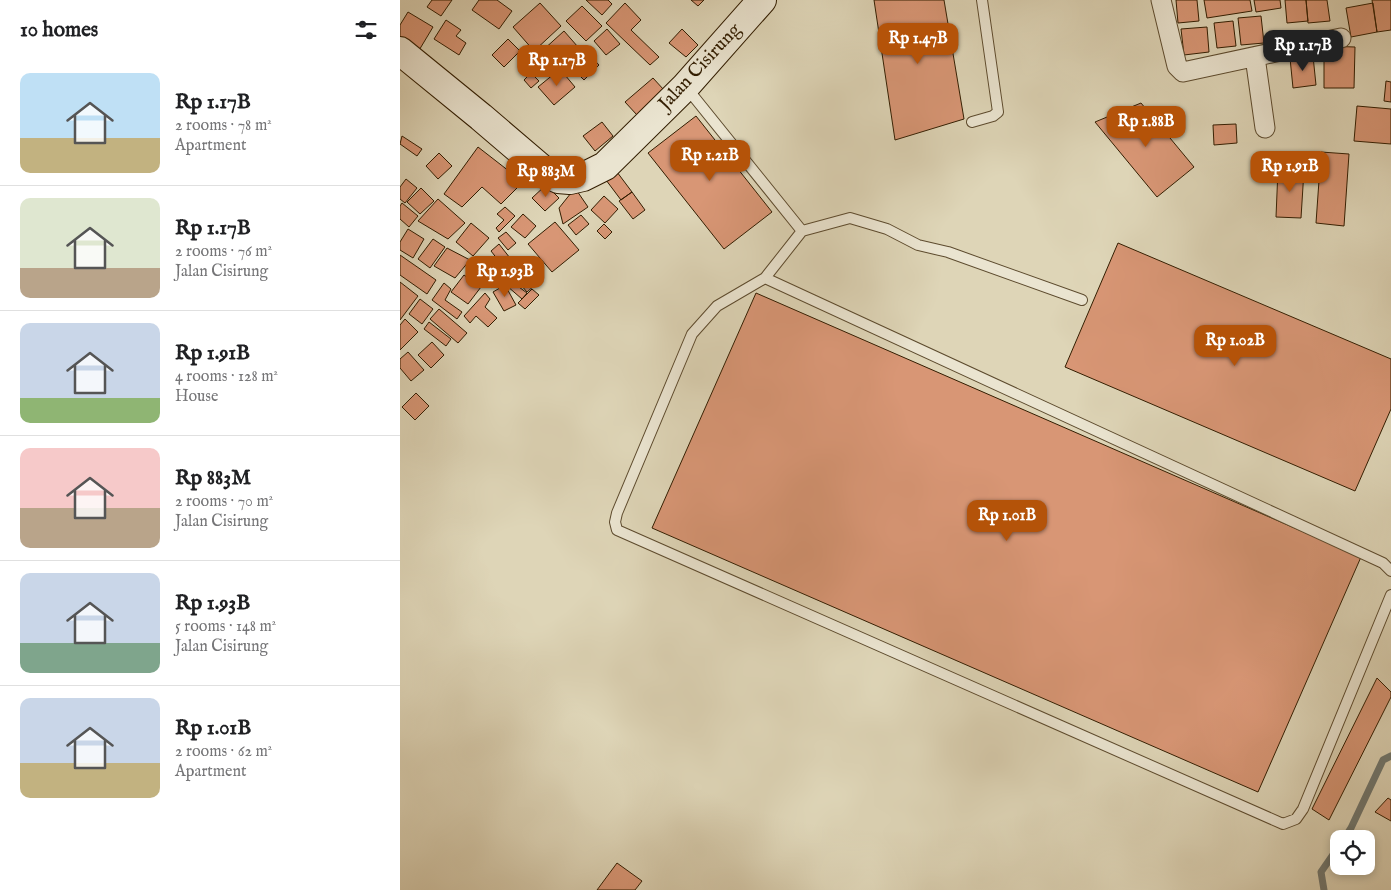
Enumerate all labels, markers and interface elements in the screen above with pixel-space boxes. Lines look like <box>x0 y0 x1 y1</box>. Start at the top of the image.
icon: filters <box>352 16 380 44</box>
text: 10 homes <box>20 17 98 44</box>
street label: Jalan Cisirung <box>652 18 747 117</box>
pin: Rp 1.47B <box>866 22 970 65</box>
text: Rp 1.47B <box>888 29 948 49</box>
pin: Rp 1.17B <box>1251 30 1355 72</box>
text: Rp 1.17B <box>1274 36 1332 56</box>
pin: Rp 1.17B <box>505 44 609 87</box>
text: Rp 1.17B <box>528 51 586 71</box>
text: Rp 1.17B <box>175 89 251 116</box>
icon: home <box>60 93 120 153</box>
pin: Rp 1.88B <box>1094 106 1198 148</box>
text: Rp 1.88B <box>1118 112 1174 132</box>
text: 2 rooms · 78 m² <box>175 116 272 136</box>
text: Apartment <box>175 136 246 156</box>
pin: Rp 1.21B <box>658 140 762 182</box>
text: Rp 1.21B <box>681 146 739 166</box>
pin: Rp 1.91B <box>1238 150 1342 193</box>
pin: Rp 883M <box>500 156 592 198</box>
text: Rp 1.91B <box>1261 157 1319 177</box>
text: Rp 883M <box>517 162 575 182</box>
text: Rp 1.17B <box>175 215 251 242</box>
icon: home <box>60 218 120 278</box>
text: 2 rooms · 76 m² <box>175 242 272 262</box>
pin: Rp 1.93B <box>453 256 557 298</box>
text: Jalan Cisirung <box>175 262 268 282</box>
text: Rp 1.93B <box>476 262 534 282</box>
pin: Rp 1.02B <box>1183 324 1287 367</box>
text: Rp 1.02B <box>1205 331 1265 351</box>
text: Rp 1.91B <box>175 340 250 367</box>
icon: home <box>60 343 120 403</box>
text: 4 rooms · 128 m² <box>175 367 278 387</box>
text: House <box>175 387 218 407</box>
text: Rp 883M <box>175 465 251 492</box>
icon: home <box>60 468 120 528</box>
text: 2 rooms · 70 m² <box>175 492 273 512</box>
pin: Rp 1.01B <box>955 500 1059 542</box>
text: Rp 1.01B <box>978 506 1036 526</box>
text: Jalan Cisirung <box>175 512 268 532</box>
text: Rp 1.93B <box>175 590 250 617</box>
icon: home <box>60 593 120 653</box>
text: 5 rooms · 148 m² <box>175 617 276 637</box>
text: Jalan Cisirung <box>175 637 268 657</box>
text: Rp 1.01B <box>175 715 251 742</box>
icon: home <box>60 718 120 778</box>
text: 2 rooms · 62 m² <box>175 742 272 762</box>
text: Apartment <box>175 762 246 782</box>
map controls <box>1330 830 1375 875</box>
button: locate <box>1330 830 1375 875</box>

